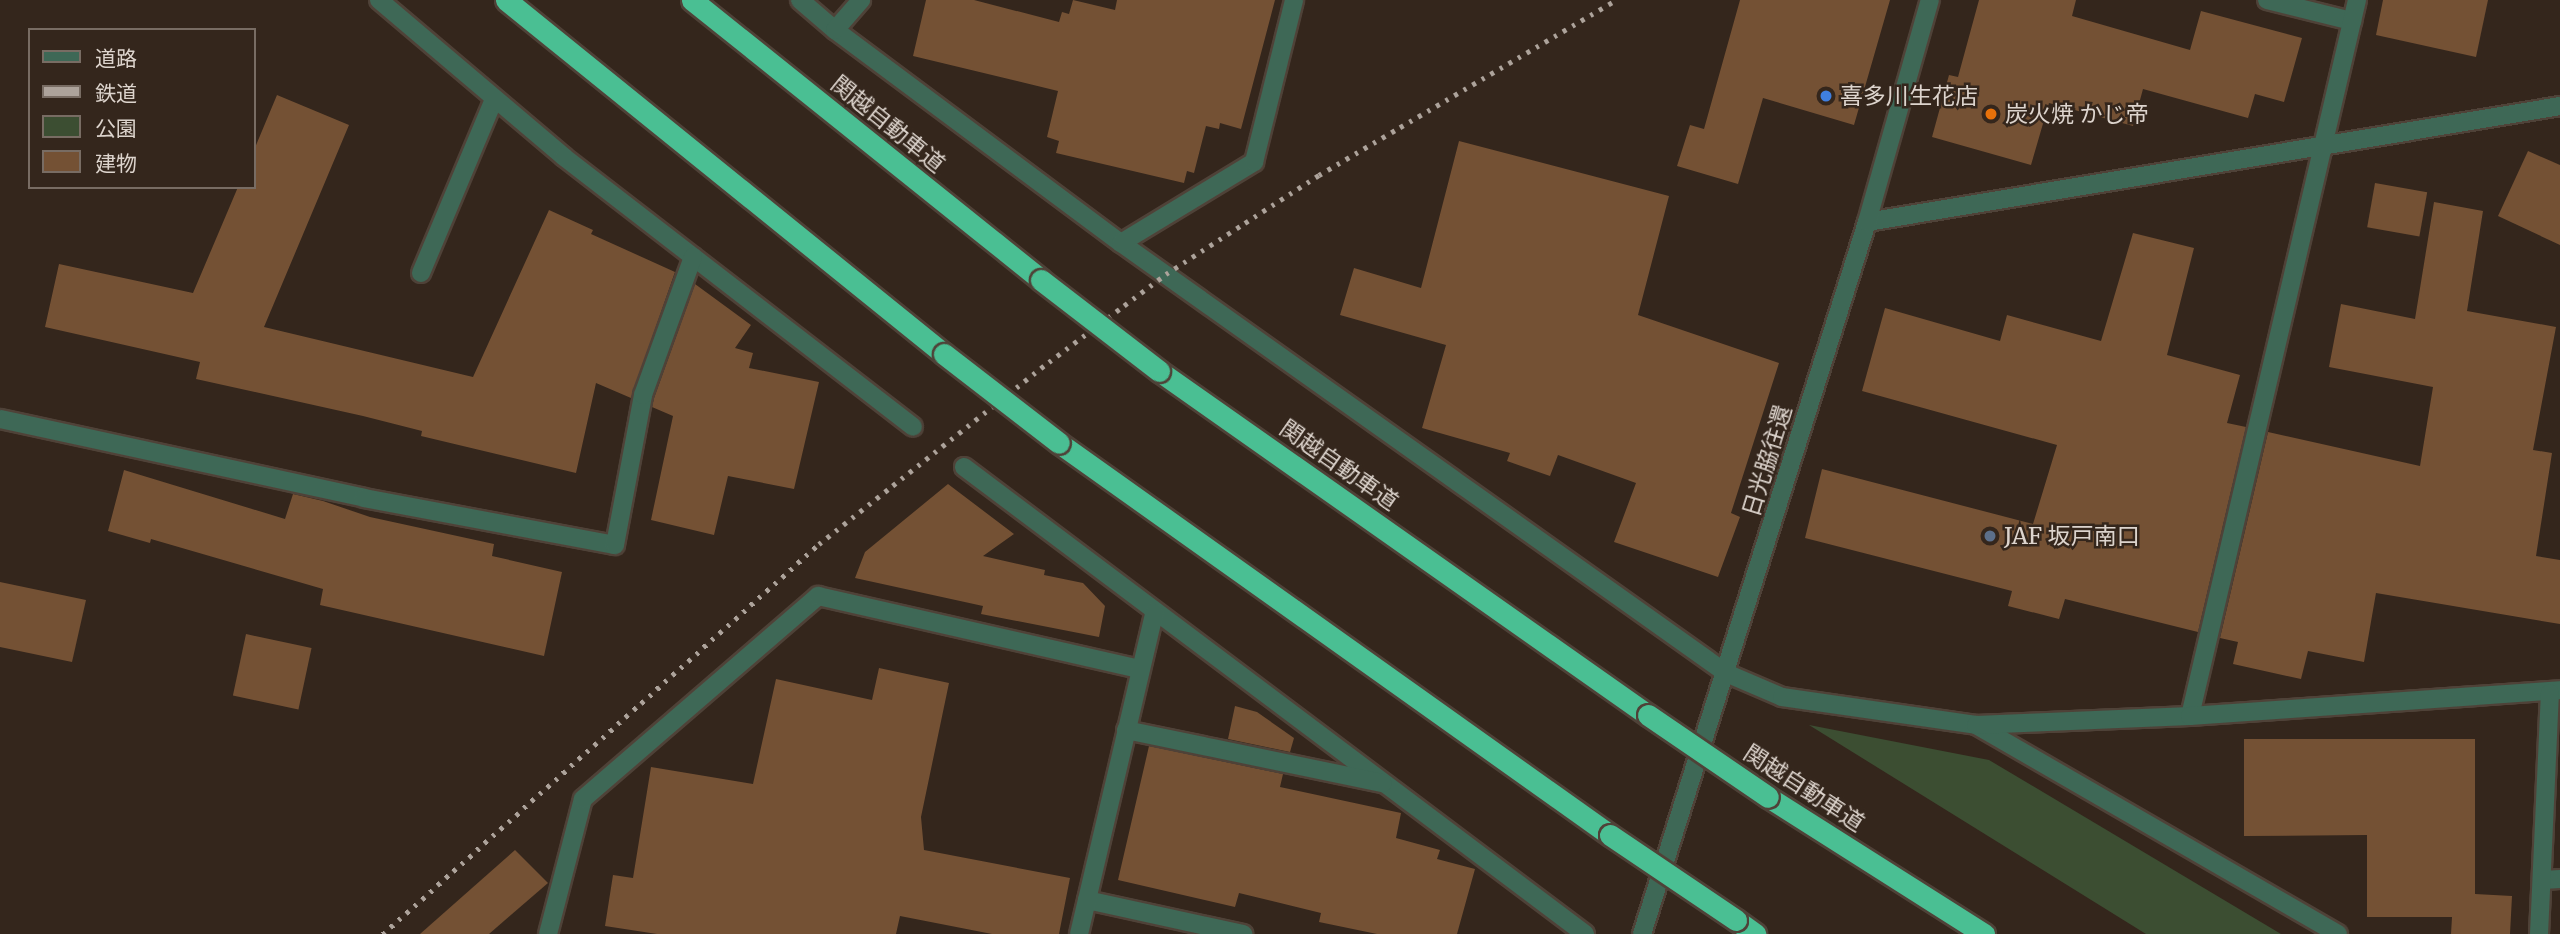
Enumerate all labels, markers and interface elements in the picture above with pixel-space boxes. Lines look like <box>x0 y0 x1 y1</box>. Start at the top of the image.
legend <box>28 28 256 189</box>
text: 道路 <box>95 45 137 72</box>
street label: 関越自動車道 <box>826 70 950 178</box>
text: 鉄道 <box>95 80 137 107</box>
place label: 喜多川生花店 <box>1840 82 1978 110</box>
marker: 喜多川生花店 <box>1818 88 1834 104</box>
place label: 炭火焼 かじ帝 <box>2005 100 2148 128</box>
marker: 炭火焼 かじ帝 <box>1983 106 1999 122</box>
text: 公園 <box>95 115 137 142</box>
text: 建物 <box>95 150 137 177</box>
street label: 日光脇往還 <box>1737 402 1797 520</box>
street label: 関越自動車道 <box>1275 414 1403 516</box>
place label: JAF 坂戸南口 <box>2004 522 2140 550</box>
marker: JAF 坂戸南口 <box>1982 528 1998 544</box>
street label: 関越自動車道 <box>1739 739 1869 837</box>

